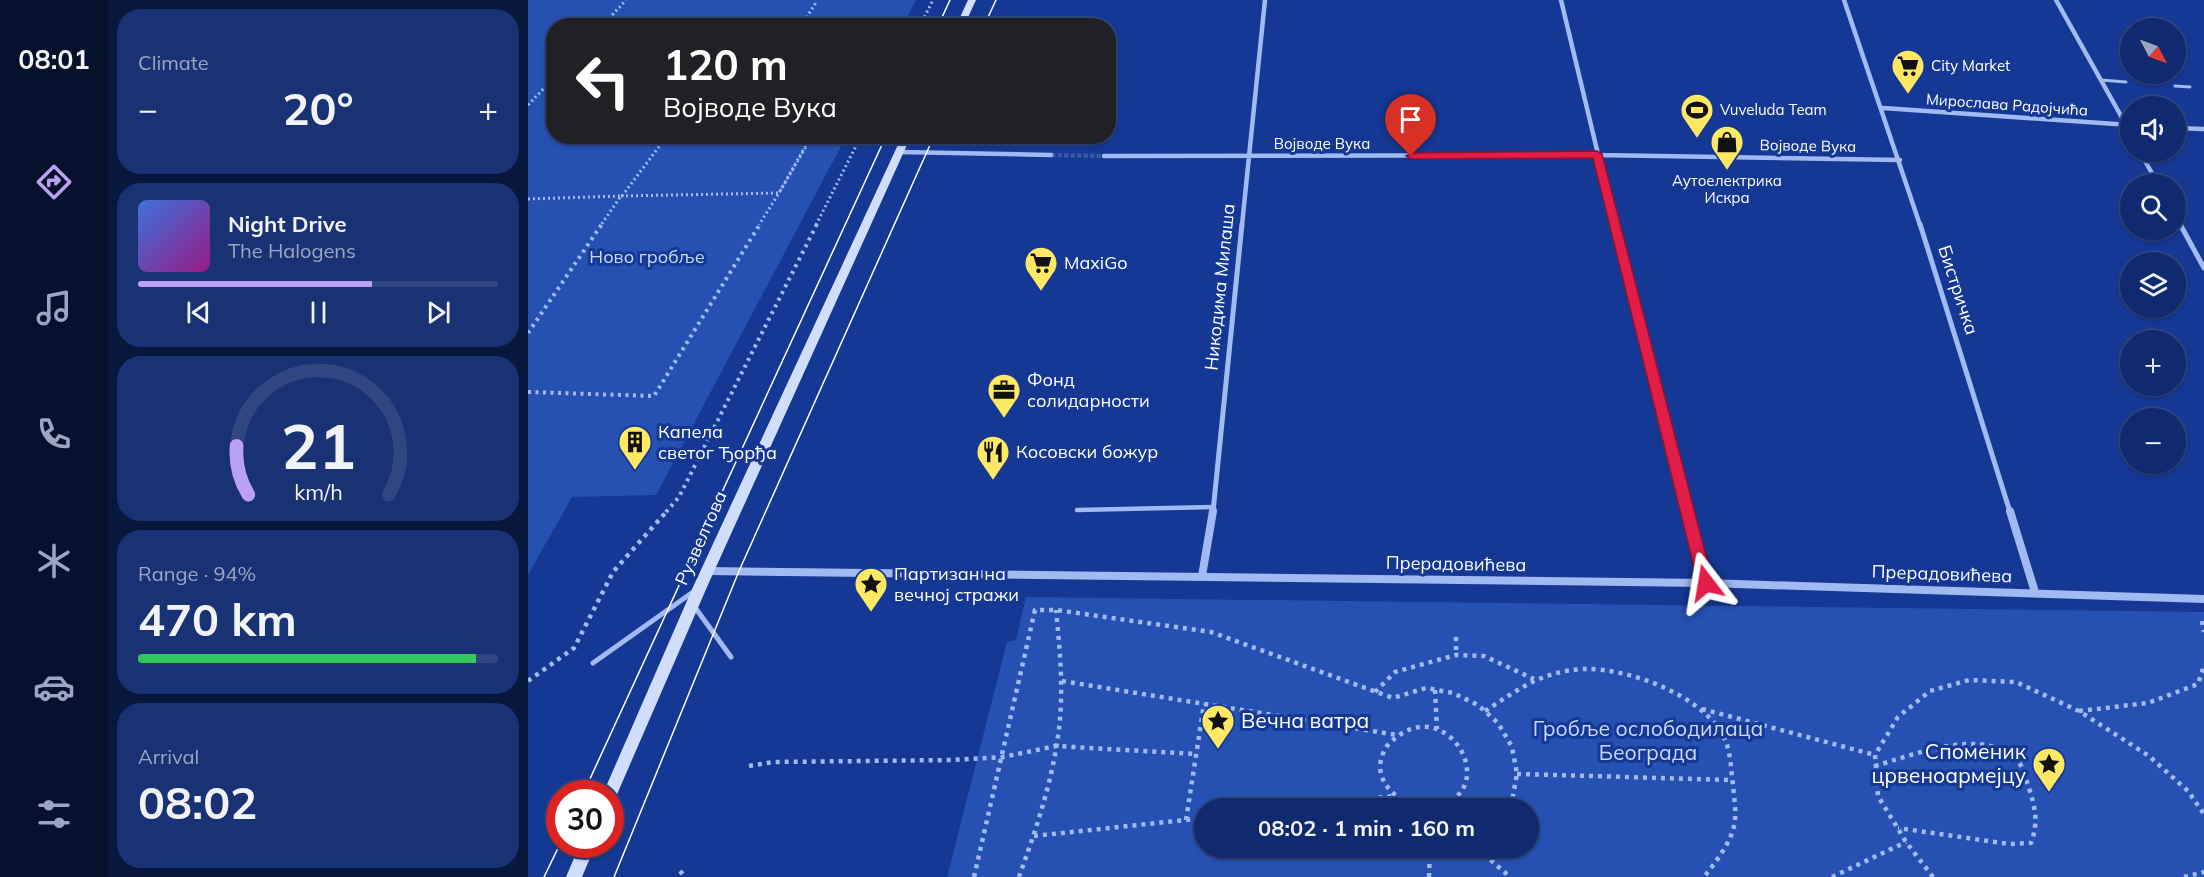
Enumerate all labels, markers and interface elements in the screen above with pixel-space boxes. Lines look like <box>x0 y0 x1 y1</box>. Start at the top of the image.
north arrow <box>2120 18 2186 84</box>
map controls <box>2120 18 2186 474</box>
text: 120 m <box>663 38 788 91</box>
text: 08:01 <box>18 42 90 76</box>
icon: left <box>564 42 642 120</box>
supermarket icon: City Market <box>1890 48 1926 95</box>
text: Climate <box>138 50 209 75</box>
place label: City Market <box>1931 56 2010 75</box>
text: 20° <box>282 80 354 136</box>
text: − <box>138 88 158 129</box>
text: + <box>478 88 498 129</box>
street label: Мирослава Радојчића <box>1925 89 2089 120</box>
text: Војводе Вука <box>663 90 837 124</box>
sports icon: Vuveluda Team <box>1679 92 1715 139</box>
pin <box>1385 94 1436 156</box>
button: sound <box>2120 96 2186 162</box>
place label: Vuveluda Team <box>1720 100 1827 119</box>
icon: arrive <box>1394 103 1427 136</box>
shop icon: Аутоелектрика Искра <box>1709 124 1745 171</box>
street label: Војводе Вука <box>1274 134 1370 153</box>
street label: Војводе Вука <box>1760 135 1856 156</box>
icon: directions <box>33 161 75 203</box>
place label: Аутоелектрика Искра <box>1672 171 1782 207</box>
button: search <box>2120 174 2186 240</box>
street label: Никодима Милаша <box>1199 202 1240 371</box>
text: Night Drive <box>228 210 347 238</box>
text: The Halogens <box>228 238 356 263</box>
street label: Бистричка <box>1933 242 1984 337</box>
park label: Ново гробље <box>589 245 705 268</box>
supermarket icon: MaxiGo <box>1023 245 1059 292</box>
place label: MaxiGo <box>1064 251 1128 274</box>
button: layers <box>2120 252 2186 318</box>
icon: music <box>33 287 75 329</box>
icon: previous <box>182 296 215 329</box>
icon: pause <box>302 296 335 329</box>
icon: next <box>422 296 455 329</box>
button: + <box>2120 330 2186 396</box>
place label: Фонд солидарности <box>1027 368 1150 412</box>
office icon: Фонд солидарности <box>986 372 1022 419</box>
text: 21 <box>281 407 355 486</box>
button: − <box>2120 408 2186 474</box>
icon: phone <box>33 413 75 455</box>
place label: Капела светог Ђорђа <box>658 420 777 464</box>
building icon: Капела светог Ђорђа <box>617 424 653 471</box>
restaurant icon: Косовски божур <box>975 434 1011 481</box>
place label: Косовски божур <box>1016 440 1158 463</box>
text: km/h <box>294 479 342 506</box>
street label: Рузвелтова <box>670 487 732 589</box>
icon: climate <box>33 540 75 582</box>
street label: Прерадовићева <box>1386 551 1526 576</box>
position arrow <box>1674 551 1738 615</box>
street label: Прерадовићева <box>1871 560 2013 587</box>
text: Range · 94% <box>138 561 256 586</box>
place label: Партизан на вечној стражи <box>894 562 1019 606</box>
place icon: Партизан на вечној стражи <box>853 566 889 613</box>
text: 470 km <box>138 591 297 647</box>
icon: car <box>33 666 75 708</box>
place icon: Вечна ватра <box>1200 703 1236 750</box>
place label: Вечна ватра <box>1241 707 1369 733</box>
park label: Гробље ослободилаца Београда <box>1533 715 1763 765</box>
place label: Споменик црвеноармејцу <box>1871 738 2027 788</box>
text: Arrival <box>138 744 199 769</box>
place icon: Споменик црвеноармејцу <box>2031 746 2067 793</box>
text: 08:02 <box>138 774 257 830</box>
speed limit sign: 30 <box>546 780 624 858</box>
icon: filters <box>33 793 75 835</box>
text: 08:02 · 1 min · 160 m <box>1258 814 1475 842</box>

